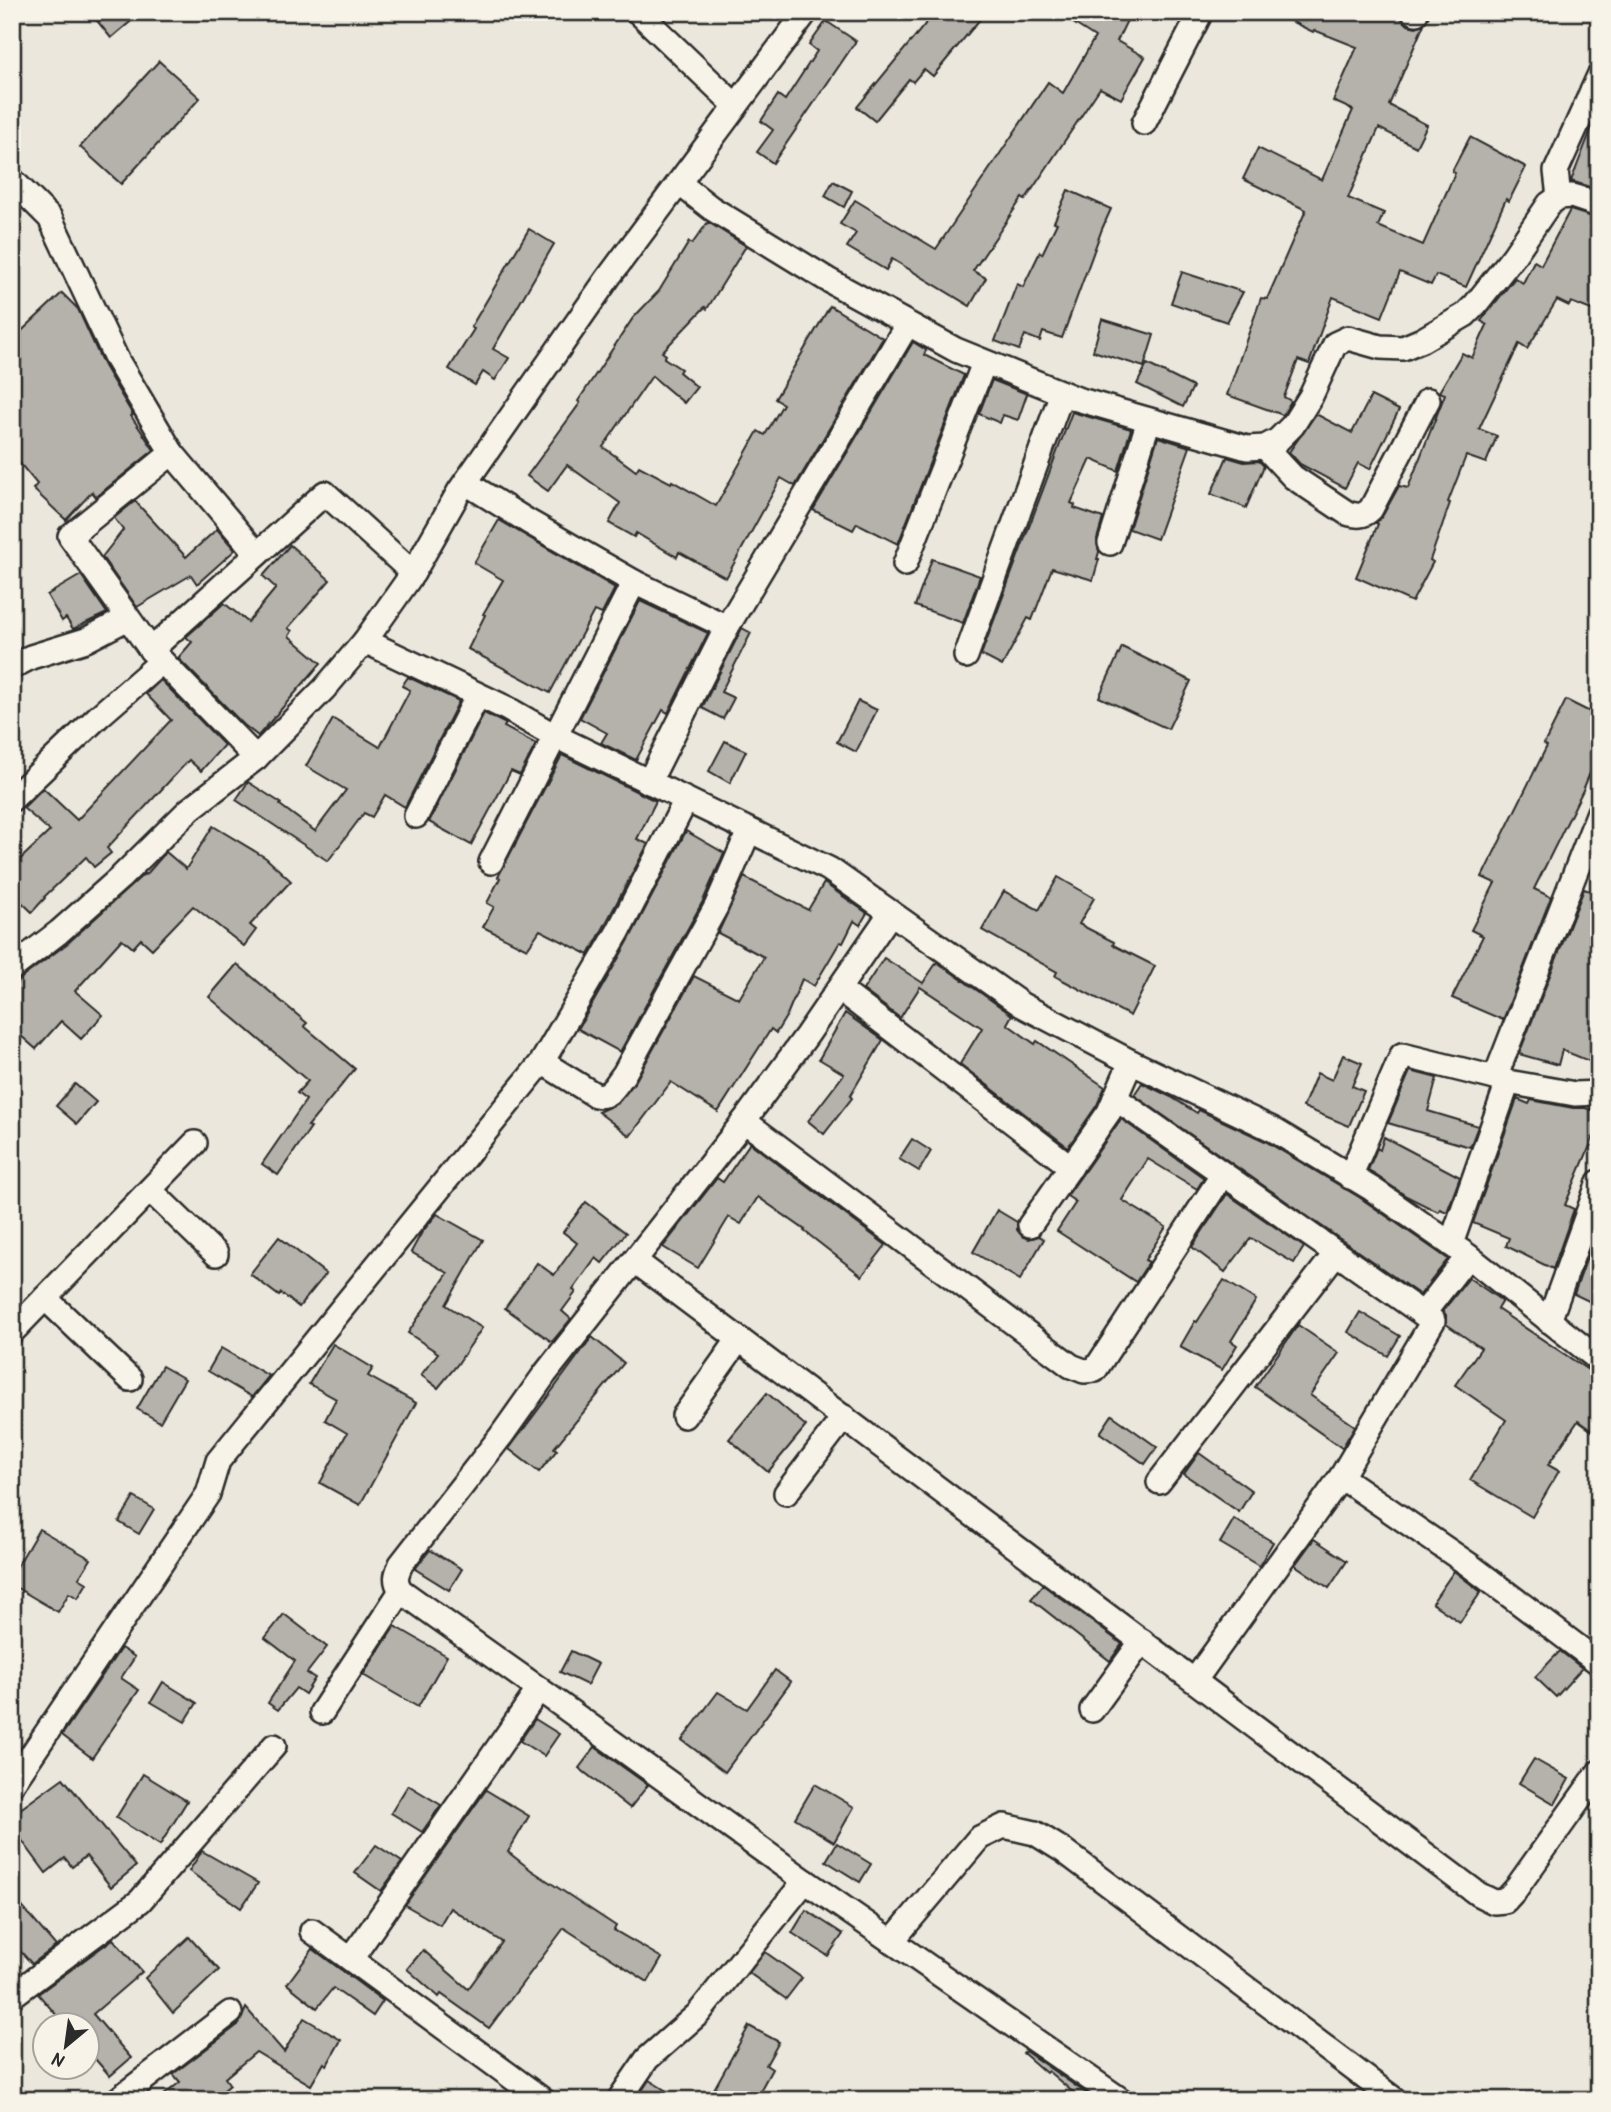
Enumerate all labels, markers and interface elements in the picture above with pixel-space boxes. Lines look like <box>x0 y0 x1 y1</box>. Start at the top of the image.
north arrow <box>32 2010 102 2080</box>
text: N <box>47 2047 68 2075</box>

